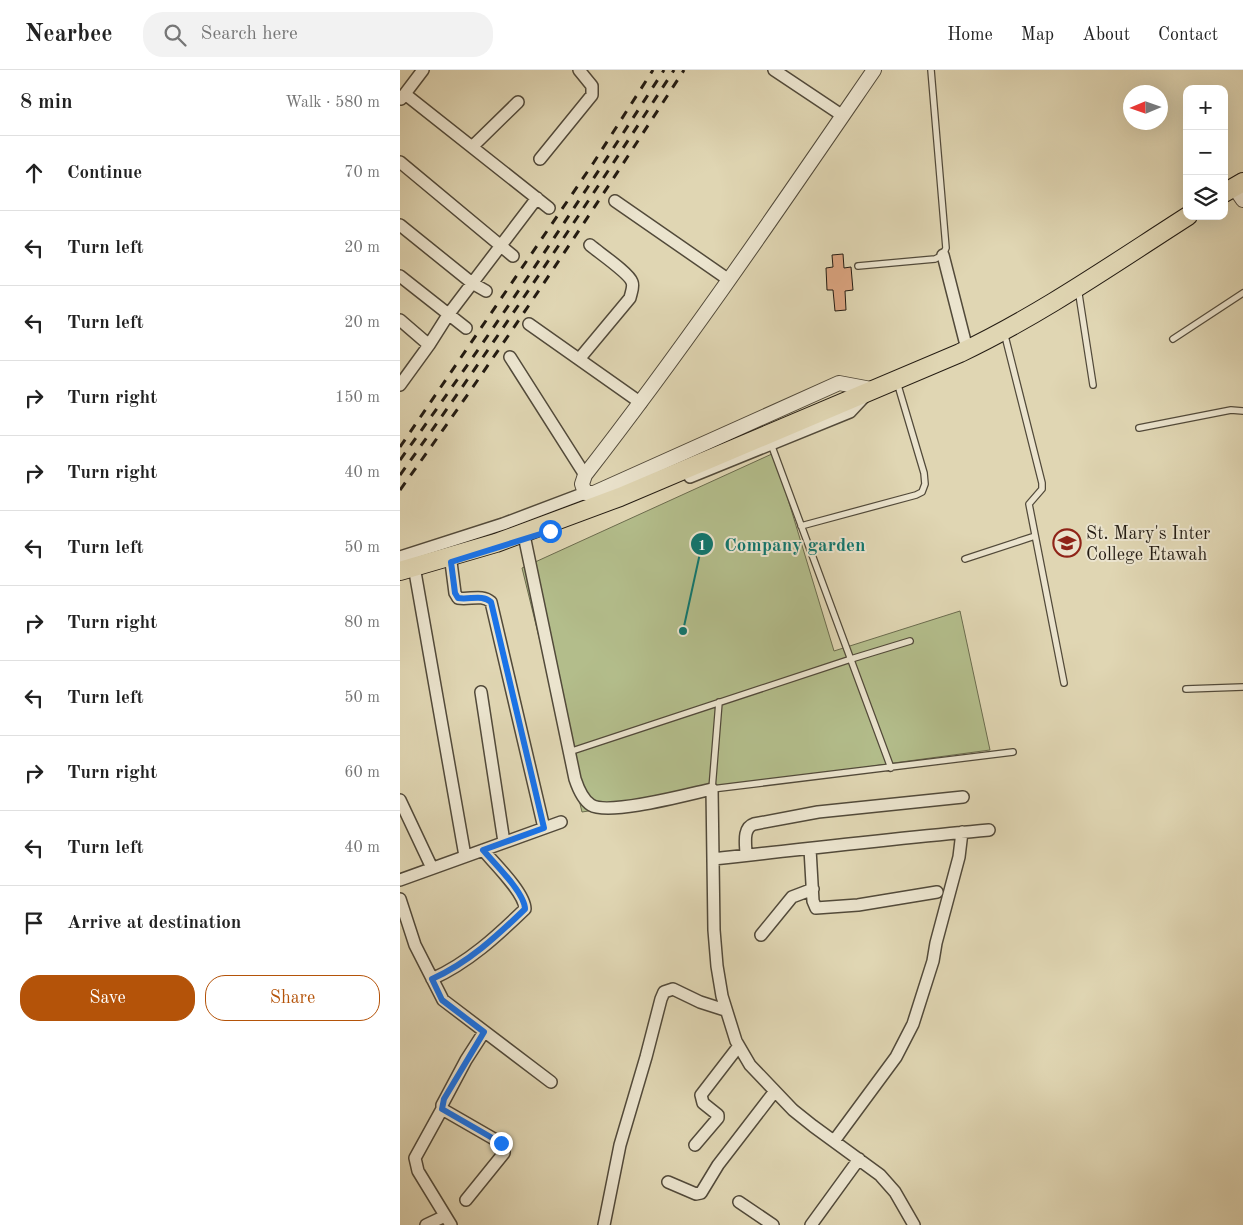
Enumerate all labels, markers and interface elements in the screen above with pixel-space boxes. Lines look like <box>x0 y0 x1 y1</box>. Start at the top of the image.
search box <box>143 12 493 57</box>
icon: search <box>161 21 189 49</box>
text: Nearbee <box>25 23 113 47</box>
text: Search here <box>201 25 298 44</box>
text: Home <box>947 26 993 44</box>
text: Map <box>1021 26 1054 44</box>
text: About <box>1082 26 1130 44</box>
text: Contact <box>1158 26 1218 44</box>
north arrow <box>1123 85 1168 130</box>
map controls <box>1183 85 1228 220</box>
button: + <box>1183 85 1228 130</box>
text: 8 min <box>20 92 73 113</box>
text: Walk · 580 m <box>285 95 380 111</box>
button: − <box>1183 130 1228 175</box>
icon: ahead <box>20 159 48 187</box>
text: Continue <box>67 164 142 183</box>
text: 70 m <box>344 165 380 181</box>
button: layers <box>1183 175 1228 220</box>
icon: left <box>20 234 48 262</box>
text: Turn left <box>67 239 144 258</box>
text: 20 m <box>344 240 380 256</box>
icon: left <box>20 309 48 337</box>
text: Turn left <box>67 314 144 333</box>
text: 20 m <box>344 315 380 331</box>
icon: right <box>20 384 48 412</box>
text: Turn right <box>67 389 157 408</box>
text: 150 m <box>335 390 380 406</box>
icon: right <box>20 459 48 487</box>
text: Turn right <box>67 464 157 483</box>
text: 40 m <box>344 465 380 481</box>
route start <box>539 520 562 543</box>
place label: St. Mary's Inter College Etawah <box>1086 525 1211 564</box>
callout: Company garden <box>689 527 875 561</box>
school or university icon: St. Mary's Inter College Etawah <box>1052 528 1082 558</box>
icon: left <box>20 534 48 562</box>
text: Company garden <box>724 537 866 556</box>
text: Turn left <box>67 539 144 558</box>
text: 1 <box>698 539 706 554</box>
text: 50 m <box>344 540 380 556</box>
icon: right <box>20 609 48 637</box>
text: Turn right <box>67 614 157 633</box>
text: 80 m <box>344 615 380 631</box>
icon: left <box>20 684 48 712</box>
text: Turn left <box>67 689 144 708</box>
text: 50 m <box>344 690 380 706</box>
icon: right <box>20 759 48 787</box>
text: Turn right <box>67 764 157 783</box>
text: 60 m <box>344 765 380 781</box>
icon: left <box>20 834 48 862</box>
text: Turn left <box>67 839 144 858</box>
text: 40 m <box>344 840 380 856</box>
icon: arrive <box>20 909 48 937</box>
text: Arrive at destination <box>67 914 241 933</box>
button: Save <box>20 975 195 1021</box>
button: Share <box>205 975 380 1021</box>
route end <box>490 1132 513 1155</box>

